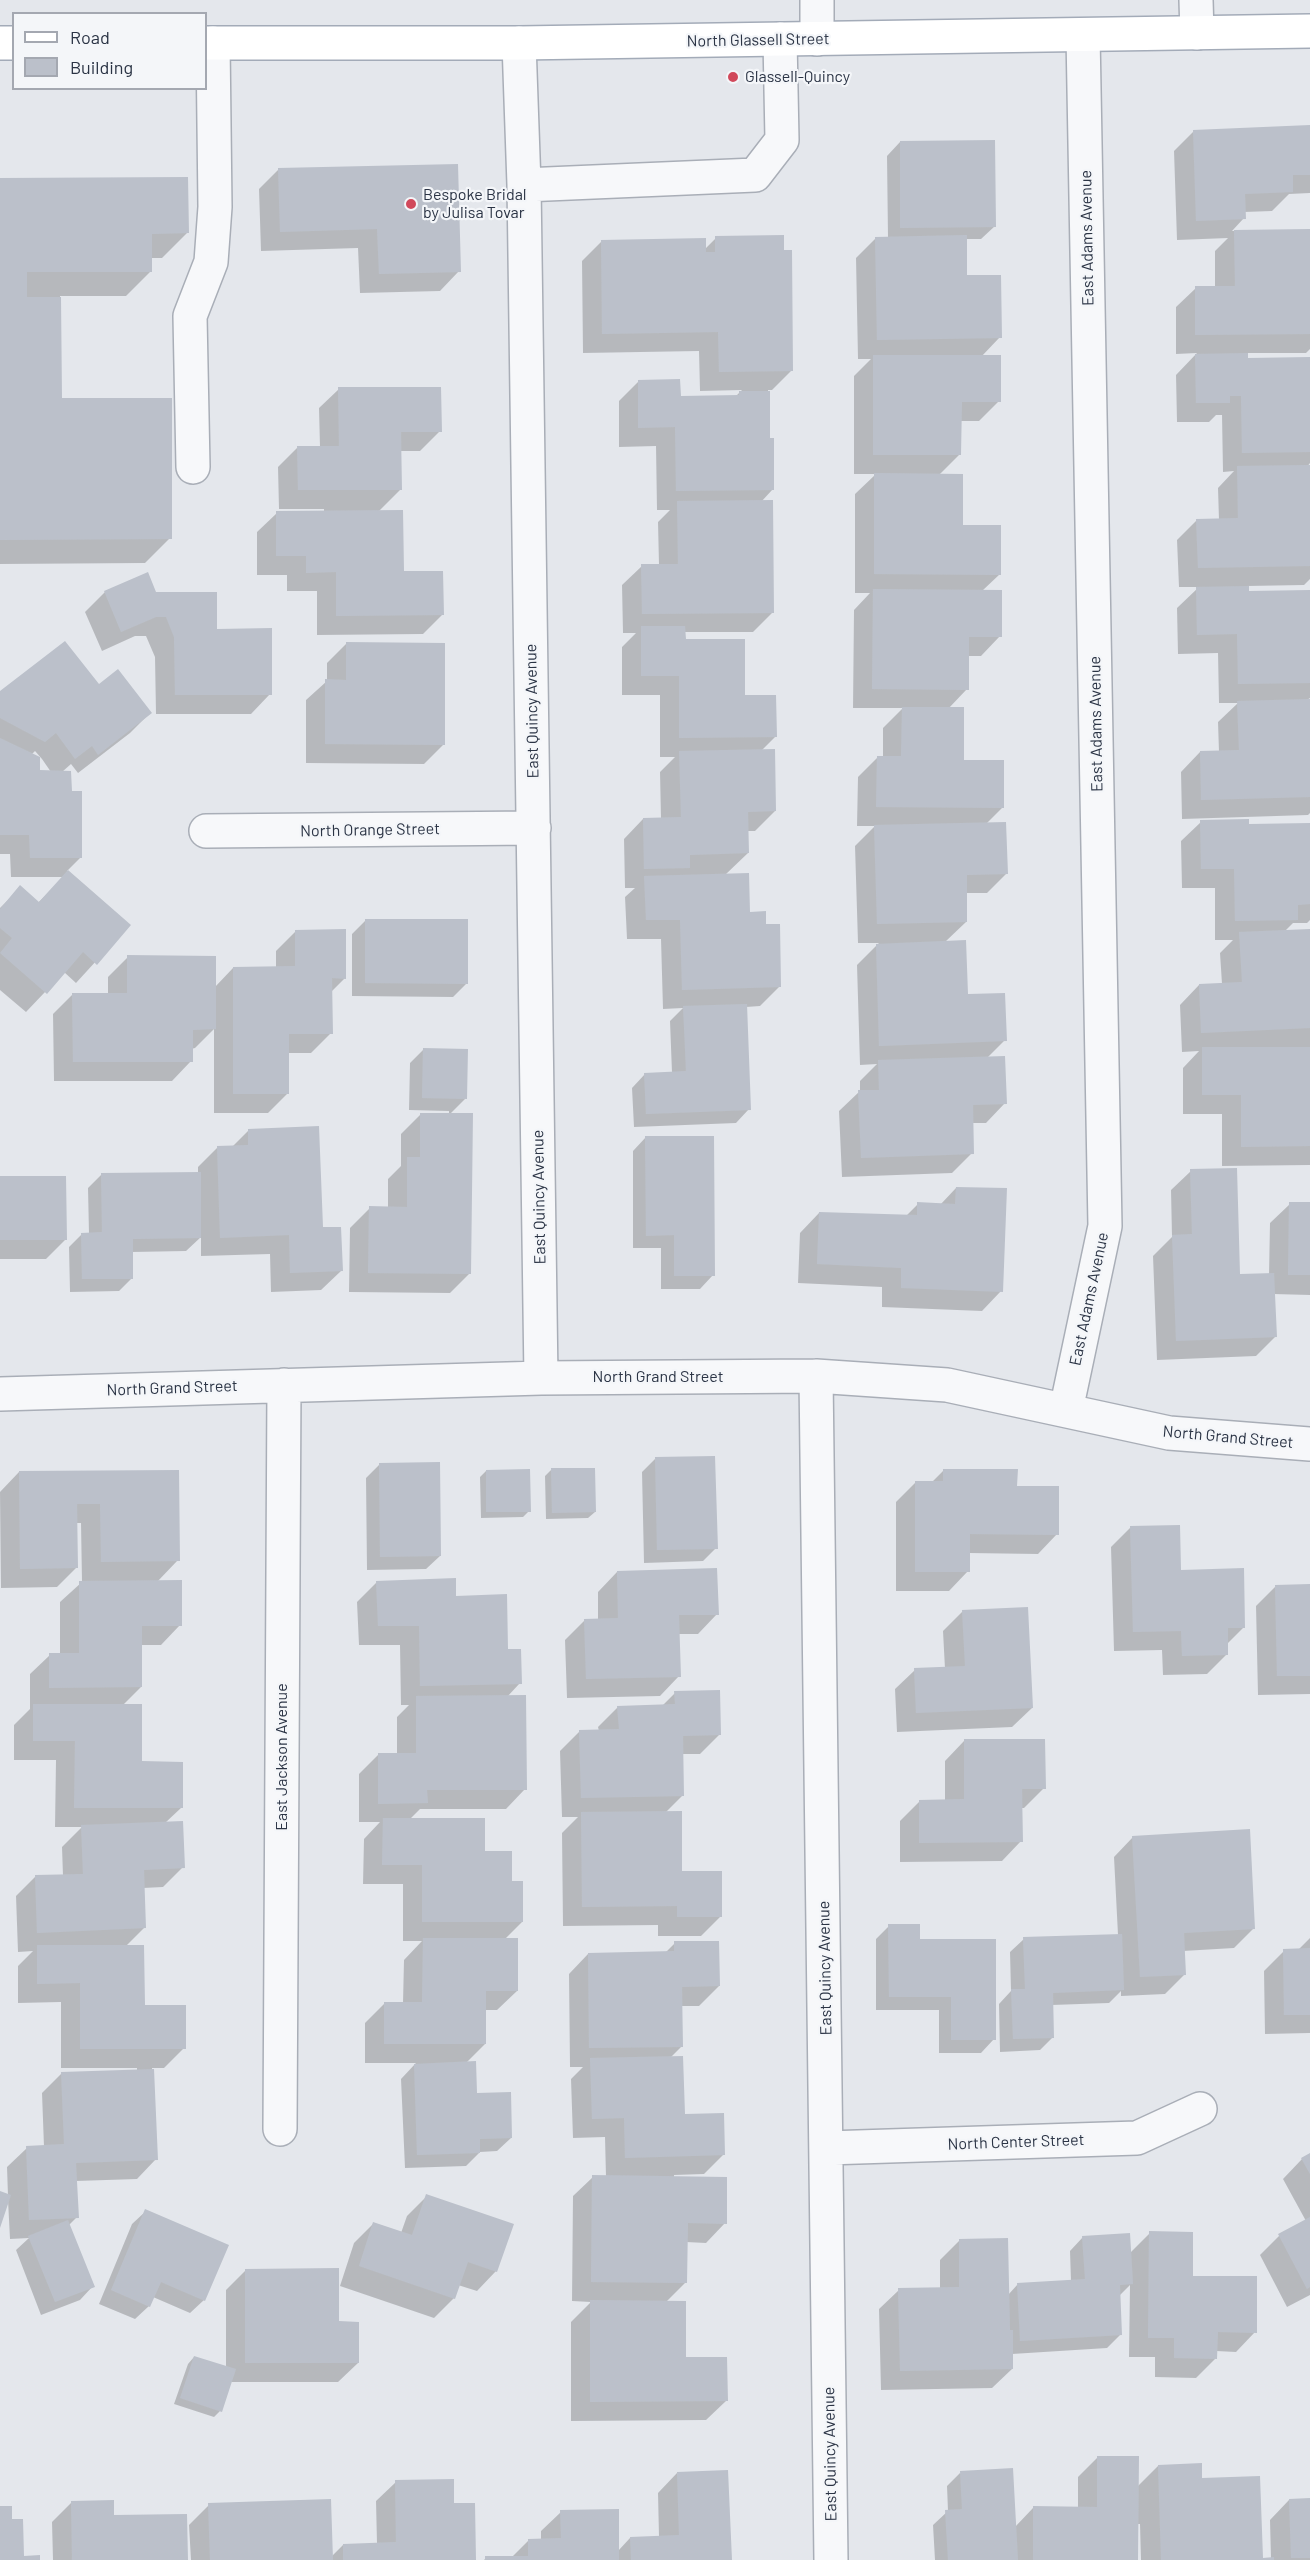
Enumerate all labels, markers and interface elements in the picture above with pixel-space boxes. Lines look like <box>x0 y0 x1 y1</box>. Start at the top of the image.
legend <box>12 12 207 90</box>
text: Road <box>70 26 110 48</box>
street label: North Glassell Street <box>686 29 830 51</box>
text: Building <box>70 56 133 78</box>
place label: Glassell-Quincy <box>745 67 850 87</box>
marker: Glassell-Quincy <box>726 70 740 84</box>
street label: East Adams Avenue <box>1076 170 1098 306</box>
place label: Bespoke Bridal by Julisa Tovar <box>423 185 527 223</box>
marker: Bespoke Bridal by Julisa Tovar <box>404 197 418 211</box>
street label: East Quincy Avenue <box>521 644 543 778</box>
street label: East Adams Avenue <box>1085 656 1107 792</box>
street label: North Orange Street <box>300 819 440 841</box>
street label: East Quincy Avenue <box>528 1130 550 1264</box>
street label: East Adams Avenue <box>1065 1231 1113 1367</box>
street label: North Grand Street <box>592 1367 724 1387</box>
street label: North Grand Street <box>106 1376 238 1400</box>
street label: North Grand Street <box>1162 1422 1294 1452</box>
street label: East Jackson Avenue <box>272 1683 292 1831</box>
street label: East Quincy Avenue <box>814 1901 836 2035</box>
street label: North Center Street <box>947 2130 1085 2154</box>
street label: East Quincy Avenue <box>819 2387 841 2521</box>

